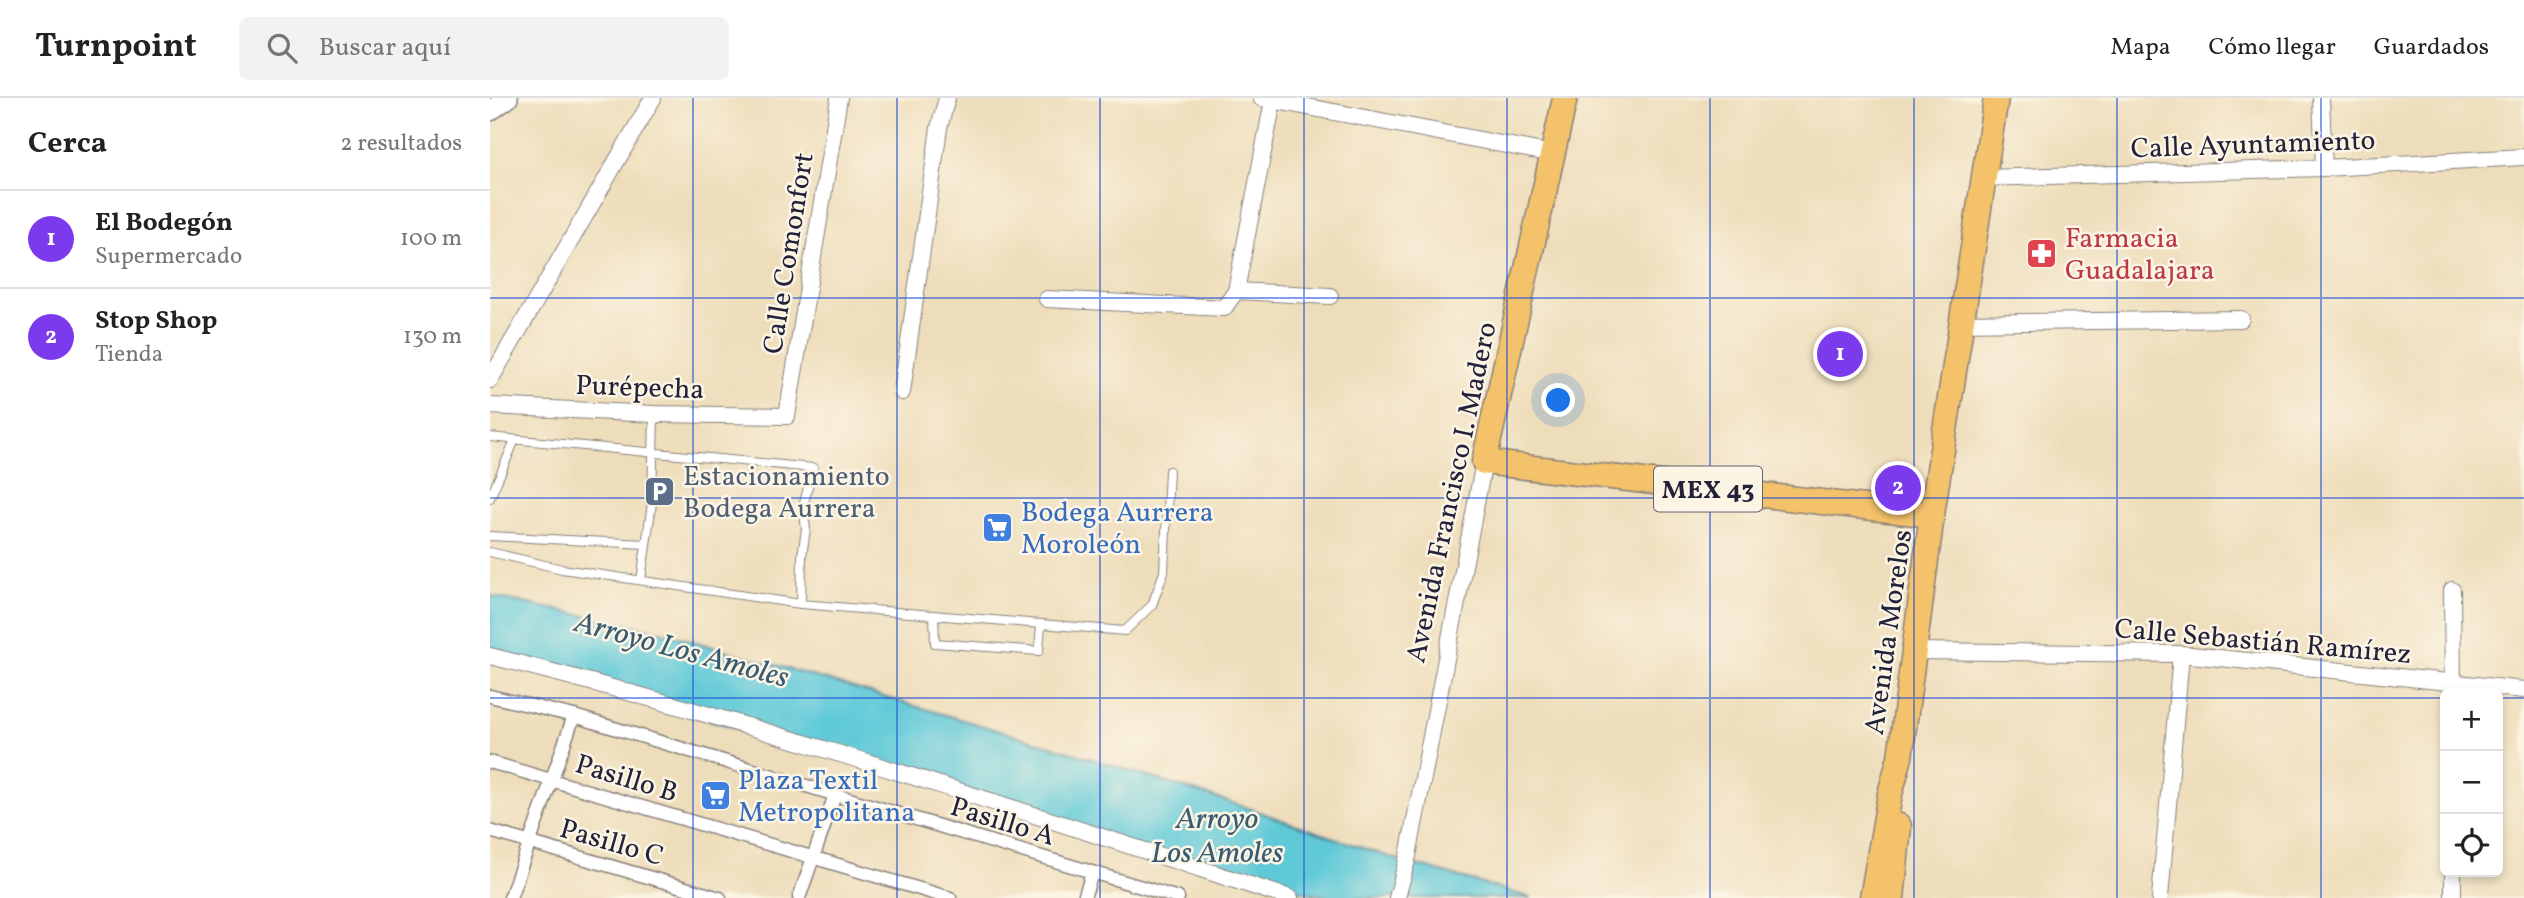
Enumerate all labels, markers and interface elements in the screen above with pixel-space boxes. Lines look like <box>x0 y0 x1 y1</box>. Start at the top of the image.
search box <box>239 17 729 80</box>
text: Turnpoint <box>35 25 197 71</box>
icon: search <box>263 29 301 67</box>
text: Buscar aquí <box>319 30 451 66</box>
text: Mapa <box>2111 31 2171 65</box>
text: Cómo llegar <box>2209 31 2336 65</box>
text: Guardados <box>2374 31 2489 65</box>
street label: Calle Ayuntamiento <box>2130 122 2376 169</box>
text: Cerca <box>28 123 107 165</box>
text: 2 resultados <box>340 128 462 160</box>
street label: Calle Comonfort <box>754 150 825 357</box>
text: El Bodegón <box>95 205 233 241</box>
place label: Farmacia Guadalajara <box>2065 220 2215 291</box>
text: 1 <box>46 223 56 255</box>
text: 100 m <box>400 223 462 255</box>
pharmacy icon: Farmacia Guadalajara <box>2025 236 2059 270</box>
text: Supermercado <box>95 241 242 273</box>
text: Stop Shop <box>95 303 217 339</box>
street label: Avenida Francisco I. Madero <box>1397 319 1508 666</box>
text: 2 <box>45 321 57 353</box>
text: 130 m <box>403 321 462 353</box>
pin: 1 <box>1817 328 1863 380</box>
text: Tienda <box>95 339 163 371</box>
street label: Purépecha <box>575 367 705 410</box>
your location <box>1541 383 1575 417</box>
place label: Estacionamiento Bodega Aurrera <box>683 458 890 529</box>
pin: 2 <box>1875 462 1921 514</box>
road number: MEX 43 <box>1654 466 1762 512</box>
parking icon: Estacionamiento Bodega Aurrera <box>643 474 677 508</box>
place label: Bodega Aurrera Moroleón <box>1021 494 1214 565</box>
supermarket icon: Bodega Aurrera Moroleón <box>981 510 1015 544</box>
street label: Avenida Morelos <box>1856 527 1923 738</box>
water label: Arroyo Los Amoles <box>569 602 793 700</box>
street label: Calle Sebastián Ramírez <box>2113 610 2413 675</box>
map controls <box>2440 688 2503 877</box>
button: + <box>2440 688 2503 751</box>
street label: Pasillo B <box>570 745 682 813</box>
button: − <box>2440 751 2503 814</box>
place label: Plaza Textil Metropolitana <box>738 762 915 833</box>
supermarket icon: Plaza Textil Metropolitana <box>698 778 732 812</box>
street label: Pasillo A <box>945 788 1060 857</box>
water label: Arroyo Los Amoles <box>1151 799 1283 875</box>
street label: Pasillo C <box>555 810 668 877</box>
button: locate <box>2440 814 2503 877</box>

